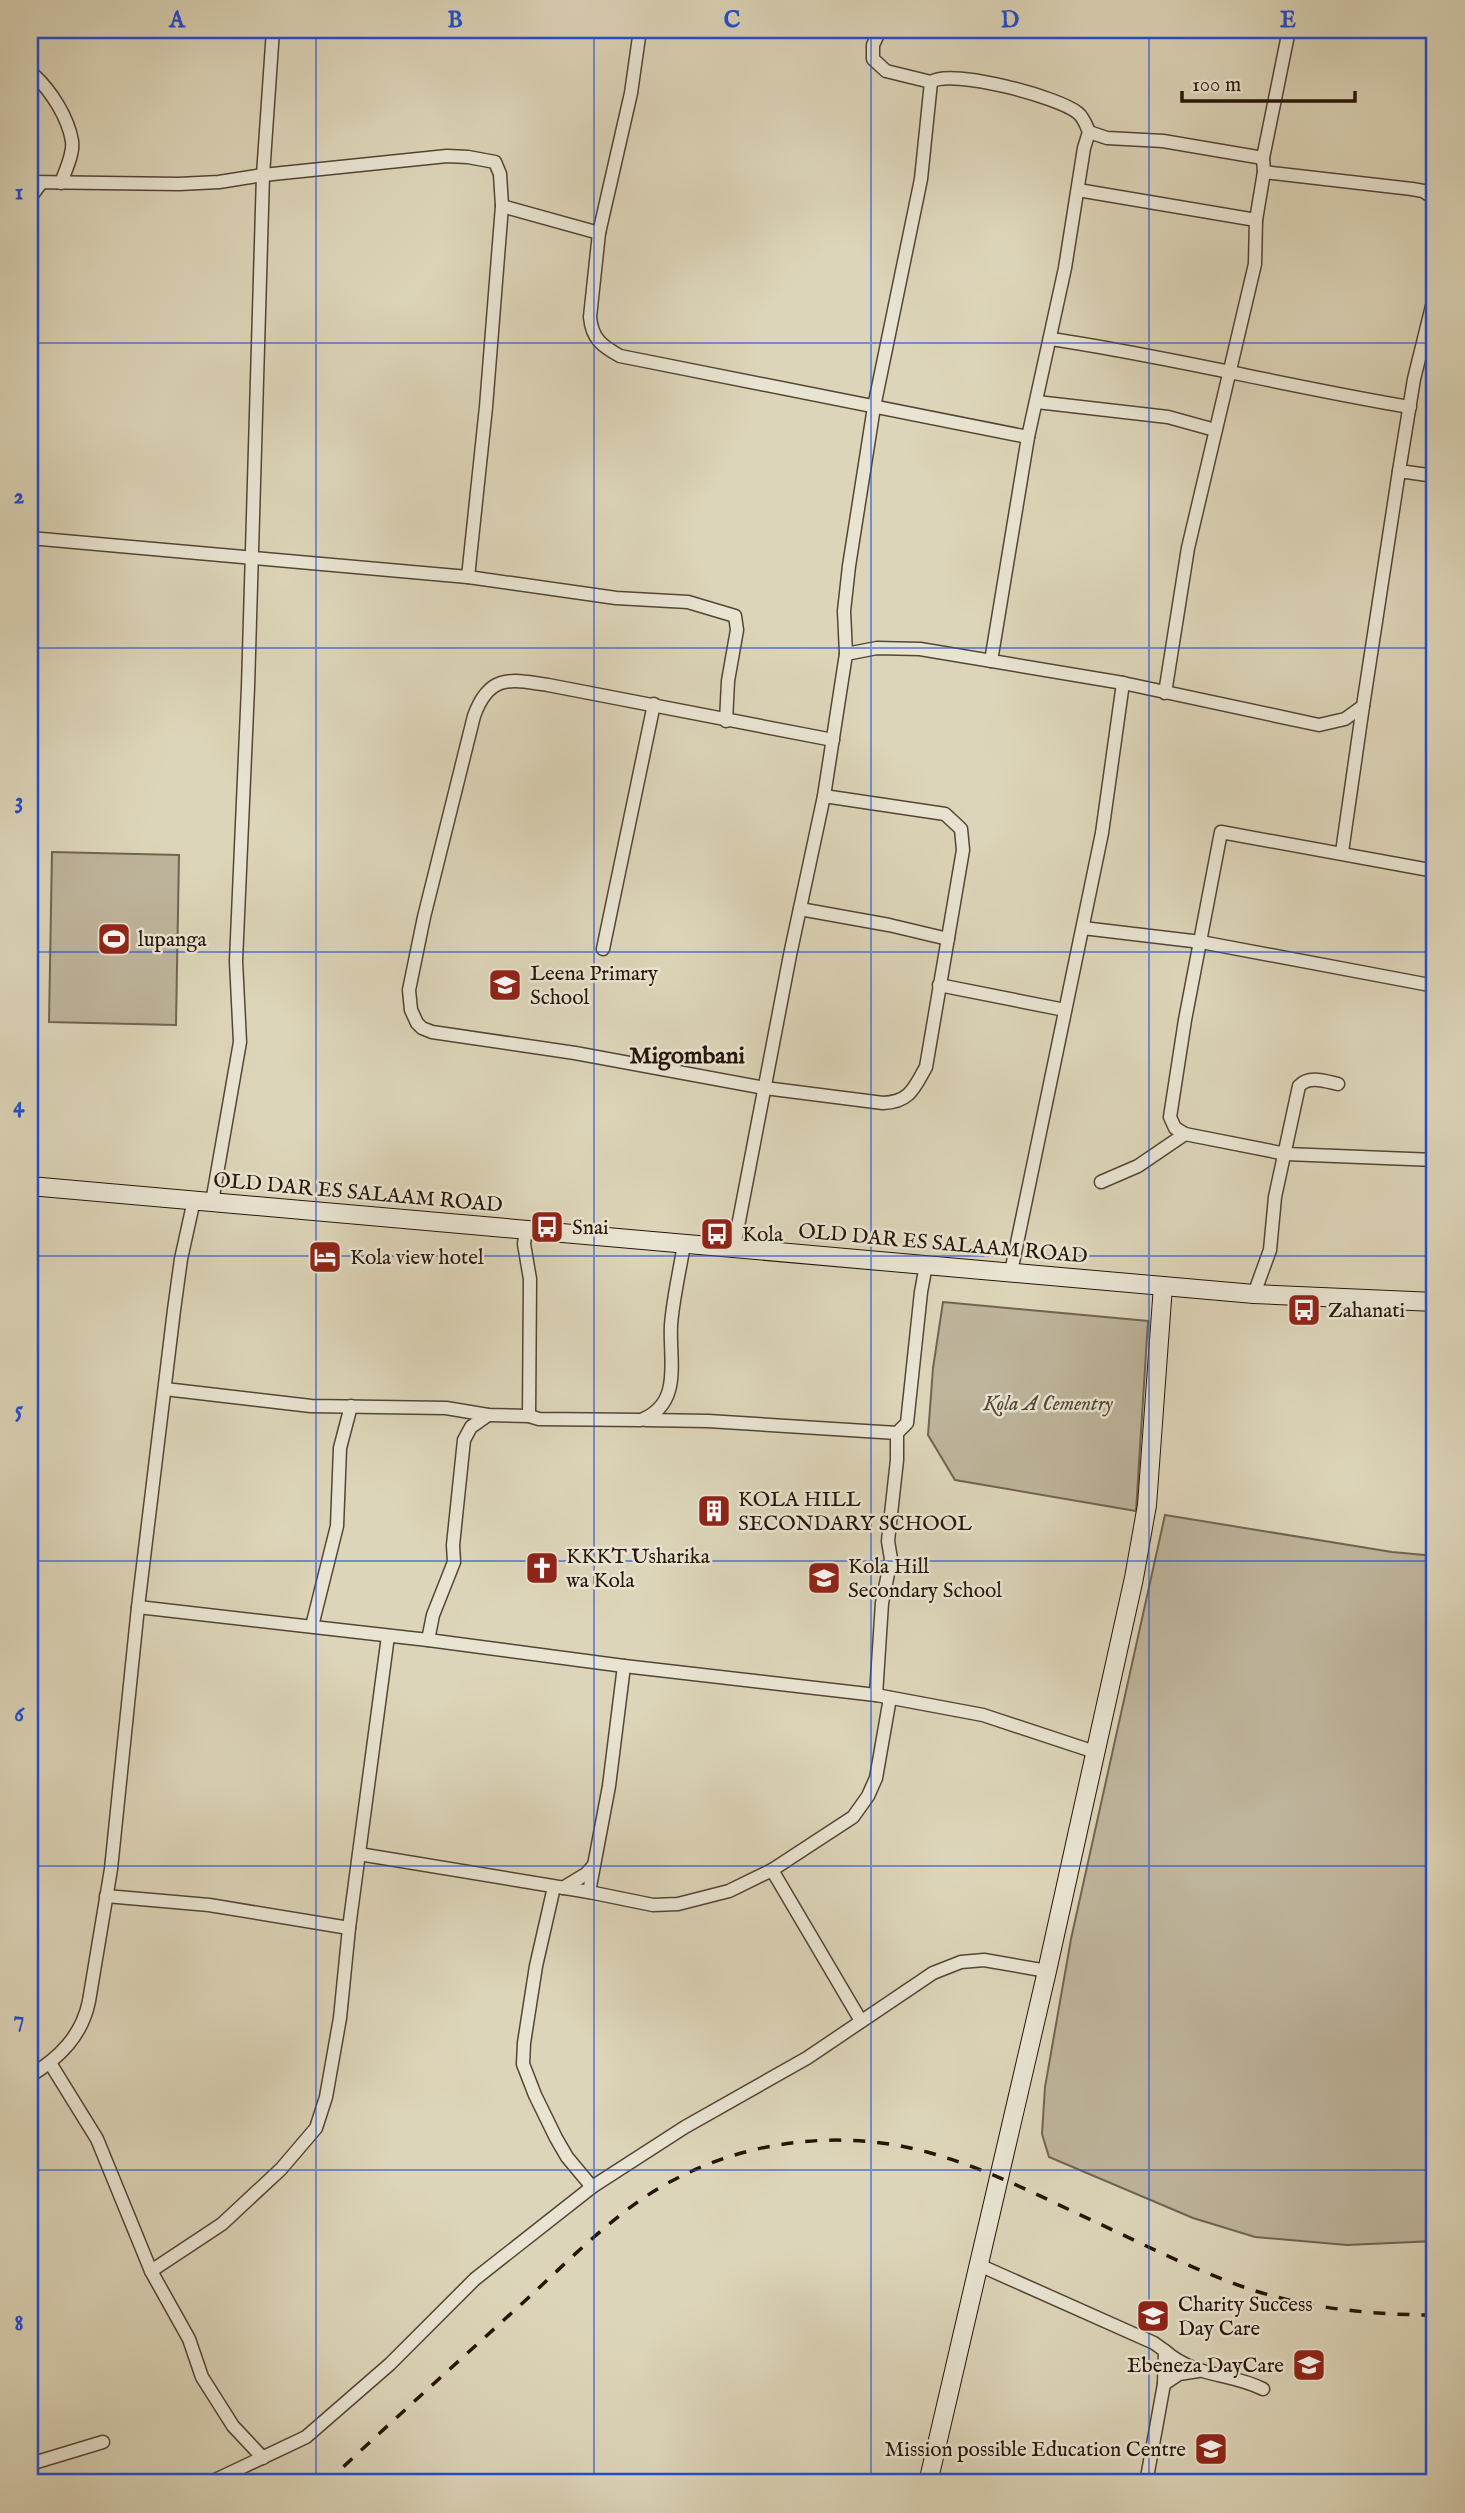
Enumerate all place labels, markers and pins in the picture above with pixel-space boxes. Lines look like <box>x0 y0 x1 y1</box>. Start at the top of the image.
sports icon: lupanga <box>95 920 133 958</box>
place label: lupanga <box>138 927 208 954</box>
place label: Leena Primary School <box>530 961 659 1012</box>
school or university icon: Leena Primary School <box>486 966 524 1004</box>
bus stop icon: Snai <box>528 1208 566 1246</box>
place label: Snai <box>572 1215 609 1242</box>
bus stop icon: Kola <box>698 1215 736 1253</box>
place label: Kola <box>742 1222 784 1249</box>
hotel icon: Kola view hotel <box>306 1238 344 1276</box>
place label: Kola view hotel <box>350 1245 484 1272</box>
bus stop icon: Zahanati <box>1285 1291 1323 1329</box>
place label: Zahanati <box>1328 1298 1405 1325</box>
place label: KOLA HILL SECONDARY SCHOOL <box>738 1487 972 1538</box>
building icon: KOLA HILL SECONDARY SCHOOL <box>695 1492 733 1530</box>
place label: KKKT Usharika wa Kola <box>566 1544 711 1595</box>
church icon: KKKT Usharika wa Kola <box>523 1549 561 1587</box>
place label: Kola Hill Secondary School <box>848 1554 1002 1605</box>
school or university icon: Kola Hill Secondary School <box>805 1559 843 1597</box>
place label: Charity Success Day Care <box>1178 2292 1313 2343</box>
school or university icon: Charity Success Day Care <box>1134 2297 1172 2335</box>
school or university icon: Ebeneza DayCare <box>1290 2346 1328 2384</box>
place label: Ebeneza DayCare <box>1127 2353 1284 2380</box>
school or university icon: Mission possible Education Centre <box>1192 2430 1230 2468</box>
place label: Mission possible Education Centre <box>885 2437 1186 2464</box>

